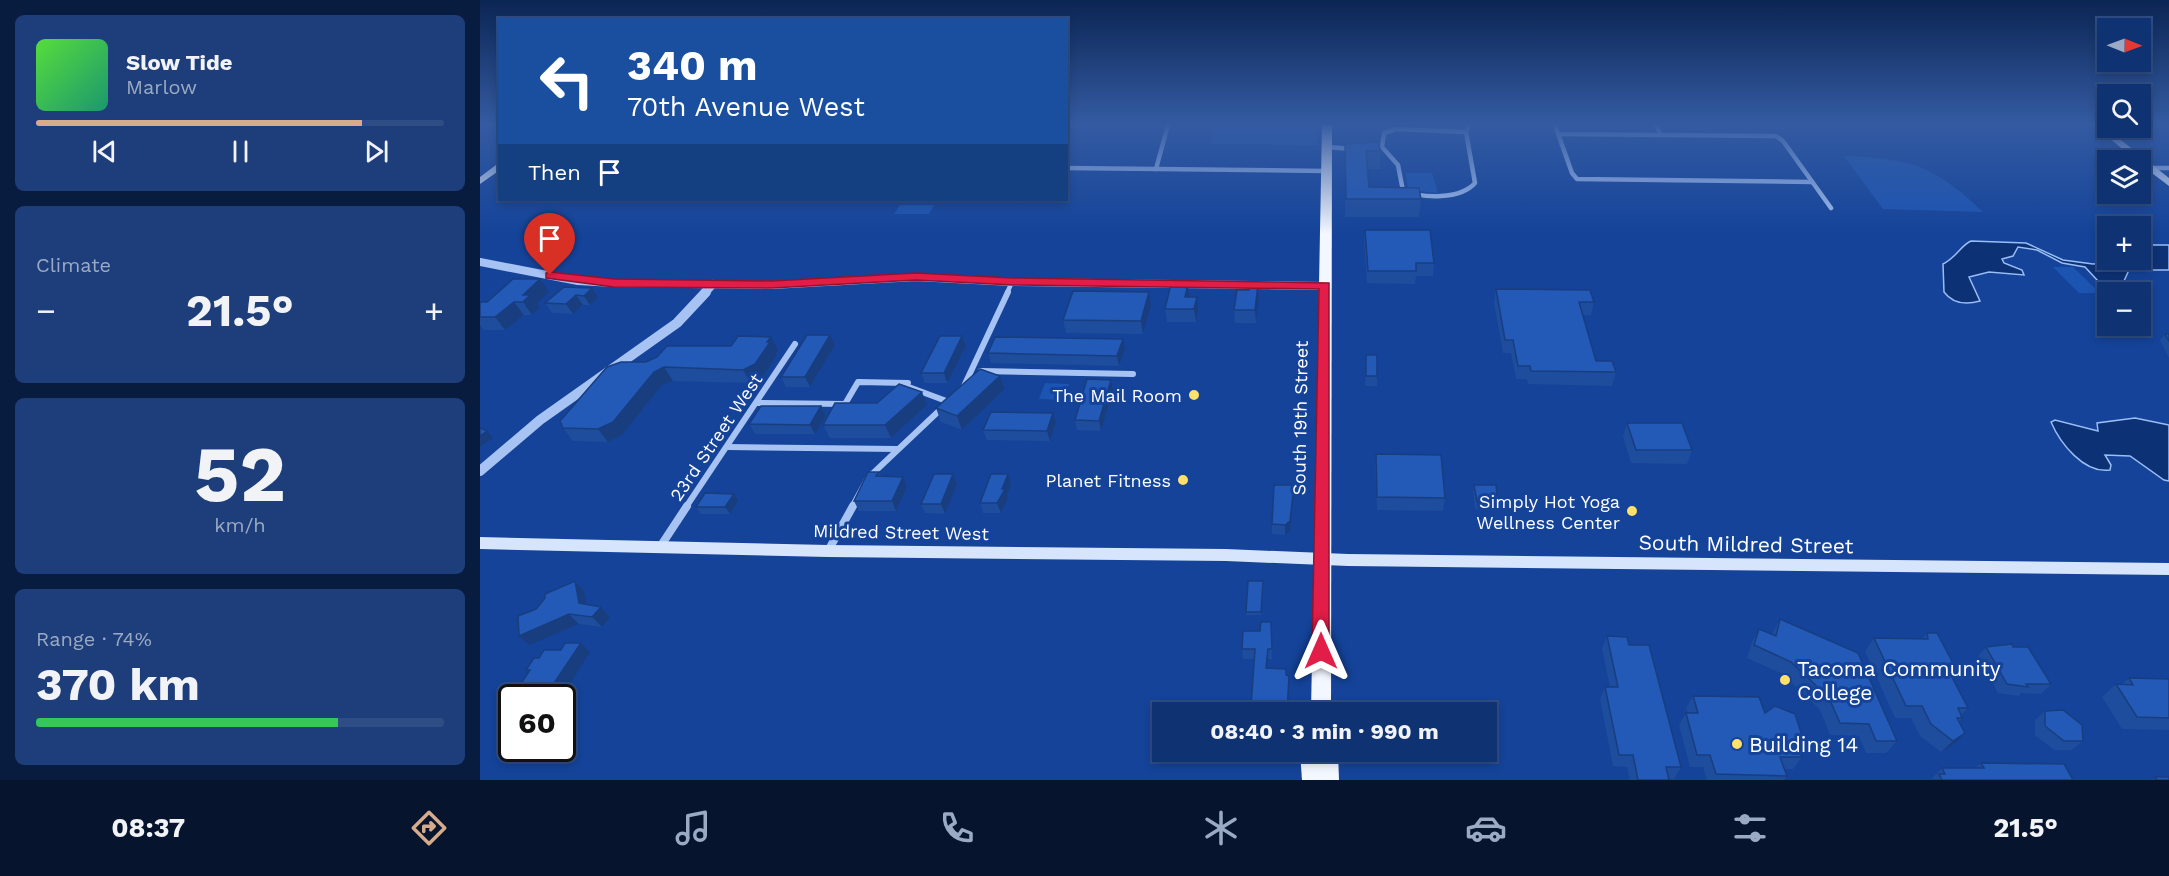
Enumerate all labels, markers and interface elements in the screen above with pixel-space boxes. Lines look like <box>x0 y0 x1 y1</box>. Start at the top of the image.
north arrow <box>2097 18 2151 72</box>
map controls <box>2097 18 2151 336</box>
text: 340 m <box>627 41 758 90</box>
icon: left <box>528 42 606 120</box>
text: Slow Tide <box>126 50 233 75</box>
text: Marlow <box>126 75 197 99</box>
button: search <box>2097 84 2151 138</box>
text: 70th Avenue West <box>627 91 865 123</box>
icon: previous <box>88 135 121 168</box>
icon: pause <box>224 135 257 168</box>
icon: next <box>360 135 393 168</box>
button: layers <box>2097 150 2151 204</box>
icon: arrive <box>593 156 626 189</box>
text: Then <box>528 160 581 185</box>
pin <box>524 213 575 275</box>
button: + <box>2097 216 2151 270</box>
icon: arrive <box>533 222 566 255</box>
text: Climate <box>36 253 111 277</box>
button: − <box>2097 282 2151 336</box>
text: 21.5° <box>186 284 294 337</box>
text: − <box>36 291 56 330</box>
text: + <box>424 291 444 330</box>
street label: South 19th Street <box>1288 340 1312 496</box>
street label: 23rd Street West <box>666 369 767 505</box>
place label: The Mail Room <box>1052 385 1182 406</box>
marker: The Mail Room <box>1187 388 1201 402</box>
text: 52 <box>194 428 286 520</box>
place label: Planet Fitness <box>1046 470 1171 491</box>
marker: Planet Fitness <box>1176 473 1190 487</box>
place label: Simply Hot Yoga Wellness Center <box>1476 491 1620 533</box>
marker: Simply Hot Yoga Wellness Center <box>1625 504 1639 518</box>
text: km/h <box>214 513 266 537</box>
street label: Mildred Street West <box>813 520 990 544</box>
street label: South Mildred Street <box>1638 530 1854 558</box>
position arrow <box>1289 619 1353 683</box>
text: Range · 74% <box>36 627 152 651</box>
place label: Tacoma Community College <box>1797 656 2001 705</box>
text: 370 km <box>36 658 200 711</box>
marker: Tacoma Community College <box>1778 673 1792 687</box>
speed limit sign: 60 <box>498 684 576 762</box>
text: 08:40 · 3 min · 990 m <box>1210 719 1439 744</box>
place label: Building 14 <box>1749 732 1858 757</box>
marker: Building 14 <box>1730 737 1744 751</box>
icon: directions <box>408 807 450 849</box>
icon: music <box>672 807 714 849</box>
icon: phone <box>936 807 978 849</box>
icon: climate <box>1200 807 1242 849</box>
icon: car <box>1465 807 1507 849</box>
icon: filters <box>1729 807 1771 849</box>
text: 08:37 <box>111 812 185 844</box>
text: 21.5° <box>1993 812 2058 844</box>

